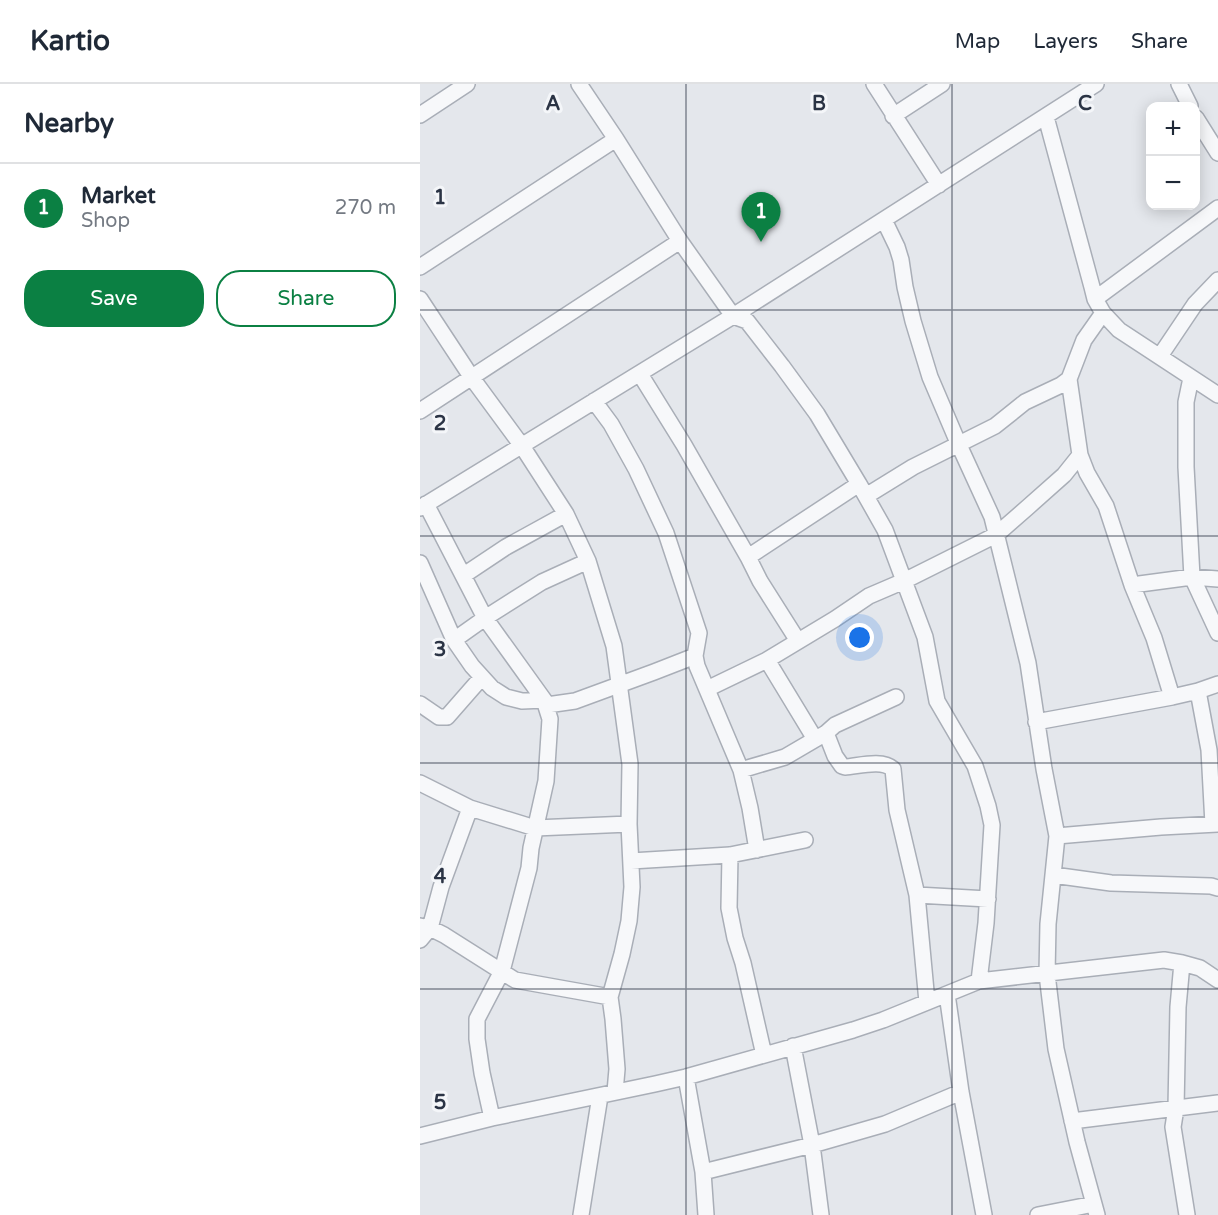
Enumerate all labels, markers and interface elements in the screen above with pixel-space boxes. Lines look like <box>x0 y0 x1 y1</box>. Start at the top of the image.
text: Kartio <box>30 24 110 58</box>
text: Map <box>955 29 1000 54</box>
text: Layers <box>1033 29 1098 54</box>
text: Share <box>1131 29 1188 54</box>
text: A <box>546 92 561 116</box>
text: B <box>812 92 826 116</box>
text: C <box>1078 92 1092 116</box>
map controls <box>1146 102 1200 210</box>
button: + <box>1146 102 1200 156</box>
text: Nearby <box>24 108 114 139</box>
button: − <box>1146 156 1200 210</box>
text: Market <box>81 183 156 209</box>
text: 1 <box>434 186 446 210</box>
pin: 1 <box>742 192 780 242</box>
text: 1 <box>37 196 50 220</box>
text: 270 m <box>335 196 396 220</box>
text: Shop <box>81 209 130 233</box>
button: Save <box>24 270 204 327</box>
button: Share <box>216 270 396 327</box>
text: 2 <box>434 412 446 436</box>
your location <box>845 623 874 652</box>
text: 3 <box>434 638 446 662</box>
text: 4 <box>434 865 447 889</box>
text: 5 <box>434 1091 446 1115</box>

